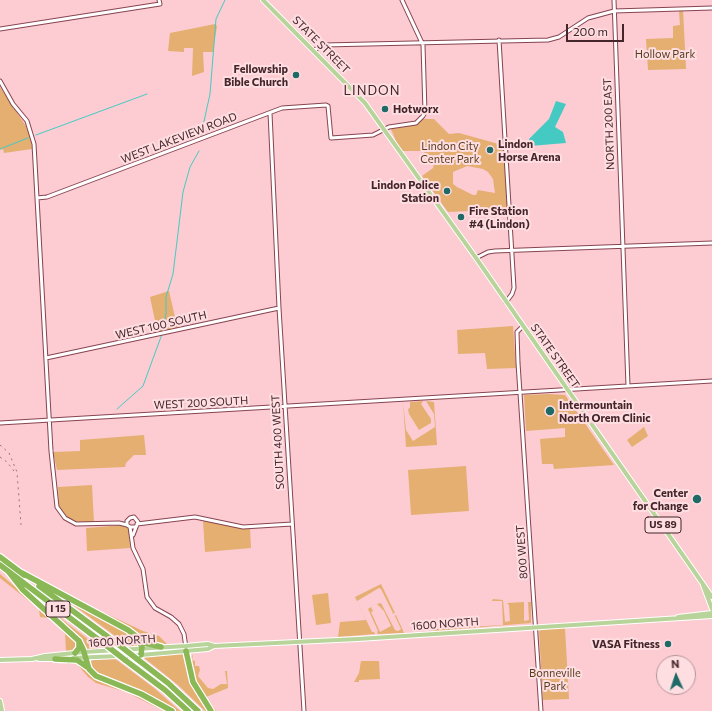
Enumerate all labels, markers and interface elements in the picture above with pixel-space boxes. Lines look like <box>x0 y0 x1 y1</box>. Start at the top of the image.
street label: STATE STREET <box>290 14 352 76</box>
scale bar <box>568 16 626 42</box>
text: 200 m <box>573 24 608 38</box>
park label: Hollow Park <box>635 47 695 61</box>
place label: Fellowship Bible Church <box>224 62 288 88</box>
marker: Fellowship Bible Church <box>291 70 301 80</box>
street label: NORTH 200 EAST <box>601 78 617 170</box>
district label: LINDON <box>344 83 400 99</box>
place label: Hotworx <box>393 102 439 116</box>
marker: Hotworx <box>380 104 390 114</box>
street label: WEST LAKEVIEW ROAD <box>119 110 239 166</box>
place label: Lindon Horse Arena <box>498 137 560 163</box>
park label: Lindon City Center Park <box>420 139 480 165</box>
marker: Lindon Horse Arena <box>485 145 495 155</box>
place label: Lindon Police Station <box>371 178 439 204</box>
marker: Lindon Police Station <box>442 186 452 196</box>
place label: Fire Station #4 (Lindon) <box>469 204 530 230</box>
marker: Fire Station #4 (Lindon) <box>456 212 466 222</box>
street label: WEST 100 SOUTH <box>114 308 208 342</box>
street label: STATE STREET <box>528 321 582 391</box>
street label: WEST 200 SOUTH <box>153 394 249 412</box>
street label: SOUTH 400 WEST <box>269 394 287 490</box>
place label: Intermountain North Orem Clinic <box>559 398 651 424</box>
marker: Intermountain North Orem Clinic <box>544 405 556 417</box>
place label: Center for Change <box>633 486 688 512</box>
marker: Center for Change <box>691 493 703 505</box>
road number: US 89 <box>645 517 681 533</box>
street label: 800 WEST <box>514 524 530 580</box>
road number: I 15 <box>46 601 70 617</box>
street label: 1600 NORTH <box>411 615 479 633</box>
street label: 1600 NORTH <box>88 632 156 650</box>
place label: VASA Fitness <box>592 637 660 651</box>
marker: VASA Fitness <box>663 639 673 649</box>
north arrow <box>656 655 696 695</box>
text: N <box>671 657 680 670</box>
park label: Bonneville Park <box>529 666 581 692</box>

